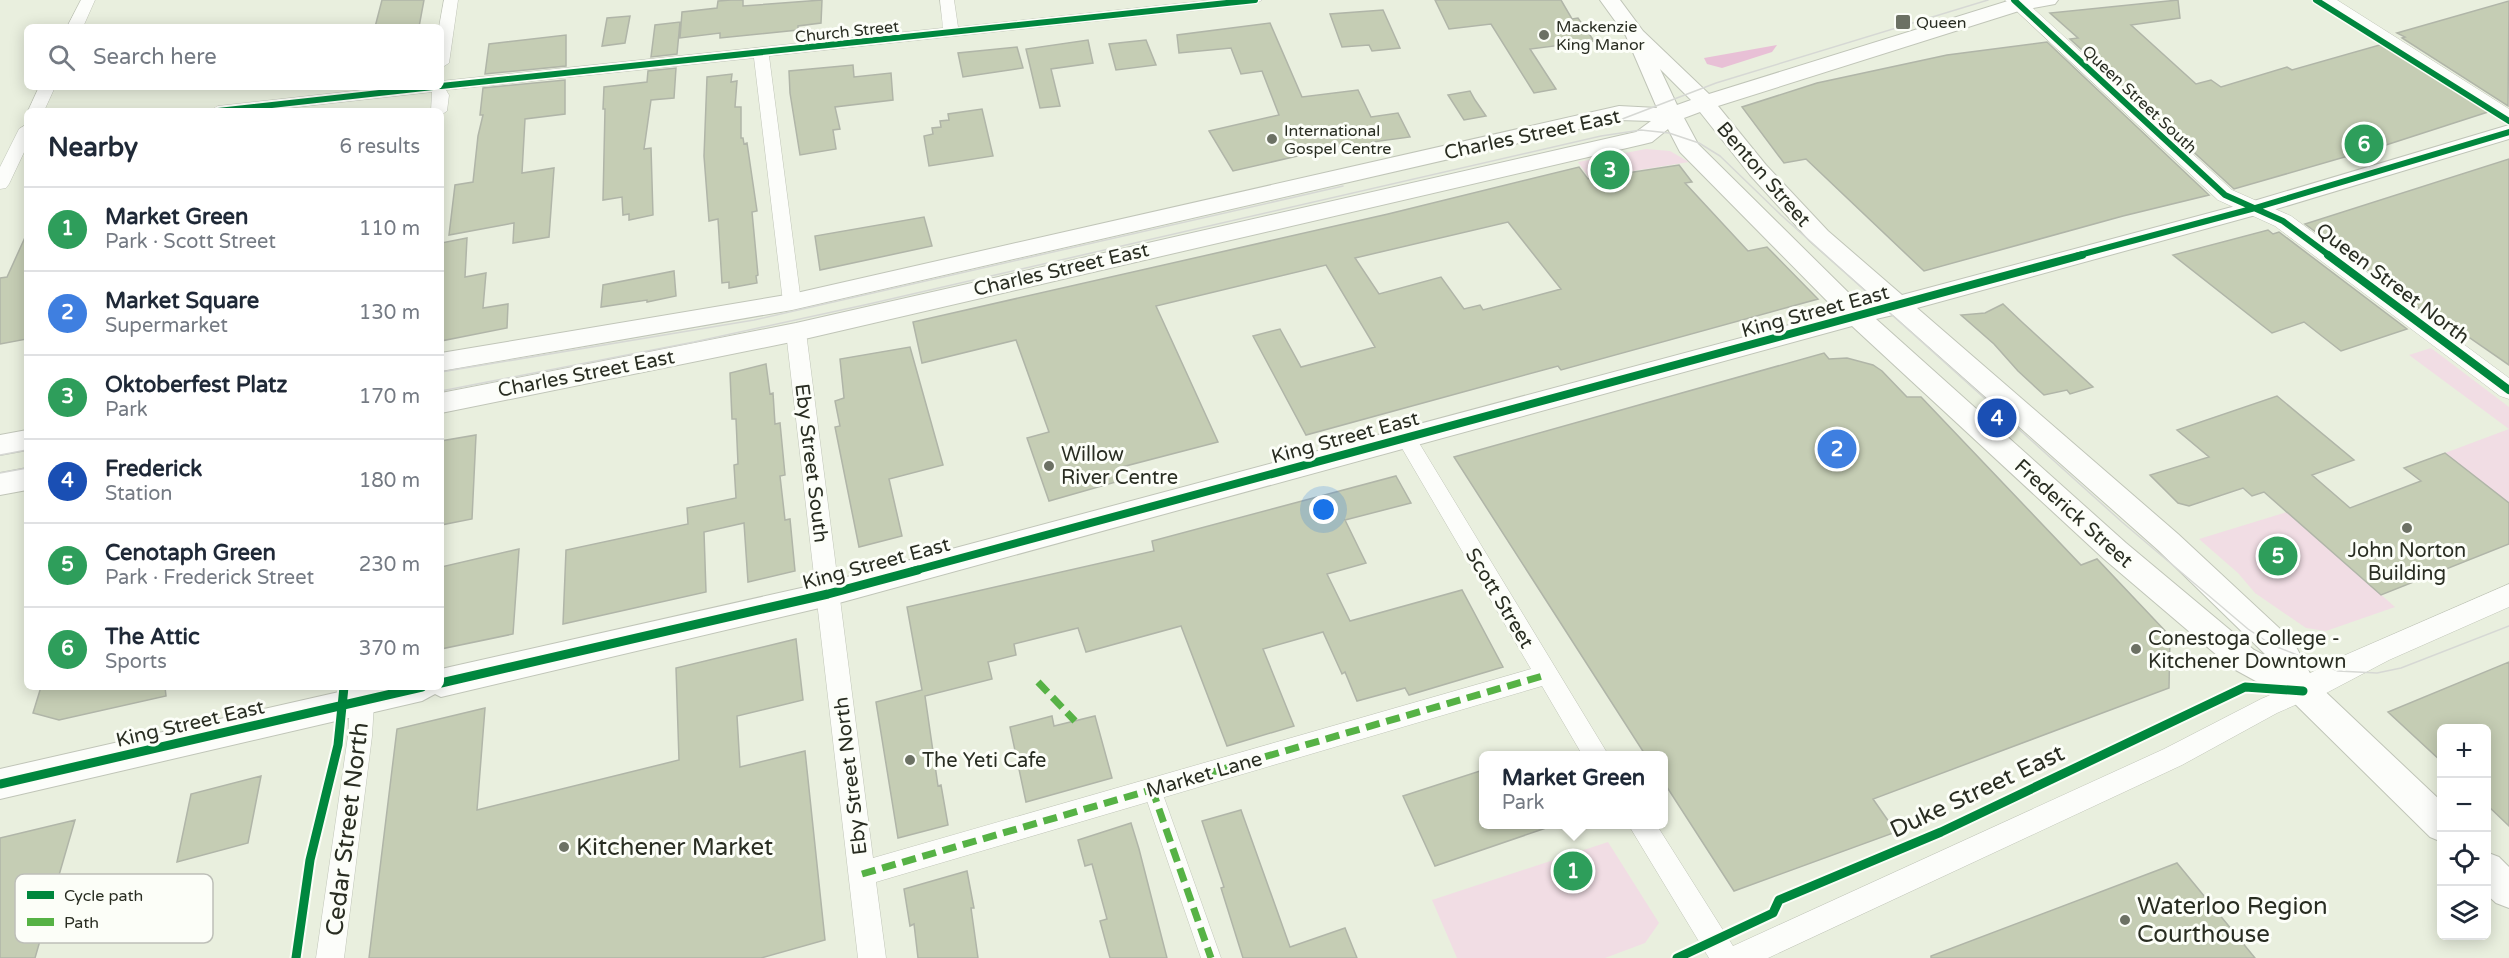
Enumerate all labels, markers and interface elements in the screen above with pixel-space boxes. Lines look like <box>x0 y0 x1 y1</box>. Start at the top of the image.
marker: Queen <box>1894 13 1912 31</box>
place label: Queen <box>1916 13 1966 33</box>
street label: Church Street <box>794 17 900 47</box>
place label: Mackenzie King Manor <box>1556 17 1646 55</box>
search box <box>24 24 444 90</box>
marker: Mackenzie King Manor <box>1537 28 1551 42</box>
icon: search <box>45 41 78 74</box>
street label: Queen Street South <box>2078 41 2201 158</box>
text: Search here <box>93 44 217 70</box>
street label: Charles Street East <box>1442 105 1623 165</box>
street label: Benton Street <box>1711 117 1816 232</box>
place label: International Gospel Centre <box>1284 121 1391 159</box>
pin: 6 <box>2344 122 2384 166</box>
text: Nearby <box>48 132 138 163</box>
marker: International Gospel Centre <box>1265 132 1279 146</box>
text: 6 results <box>340 135 420 159</box>
pin: 3 <box>1590 148 1630 192</box>
text: Market Green <box>105 204 248 230</box>
text: 1 <box>61 217 74 241</box>
text: 110 m <box>359 217 420 241</box>
street label: Queen Street North <box>2311 218 2474 349</box>
text: Park · Scott Street <box>105 230 276 254</box>
street label: Charles Street East <box>971 238 1152 302</box>
street label: King Street East <box>1739 281 1892 343</box>
text: Market Square <box>105 288 259 314</box>
text: 2 <box>61 301 74 325</box>
text: 130 m <box>359 301 420 325</box>
text: Supermarket <box>105 314 228 338</box>
street label: Charles Street East <box>496 345 677 403</box>
text: Oktoberfest Platz <box>105 372 287 398</box>
street label: Eby Street South <box>789 382 833 544</box>
text: 3 <box>61 385 74 409</box>
text: 170 m <box>359 385 420 409</box>
pin: 4 <box>1978 396 2016 440</box>
text: Park <box>105 398 148 422</box>
street label: King Street East <box>1269 407 1422 469</box>
pin: 2 <box>1818 426 1856 472</box>
place label: Willow River Centre <box>1061 443 1178 490</box>
street label: Frederick Street <box>2009 454 2138 573</box>
text: Frederick <box>105 456 202 482</box>
marker: Willow River Centre <box>1042 459 1056 473</box>
text: 4 <box>61 469 74 493</box>
text: 180 m <box>359 469 420 493</box>
text: Station <box>105 482 172 506</box>
your location <box>1309 495 1338 524</box>
marker: John Norton Building <box>2400 521 2414 535</box>
street label: King Street East <box>800 533 953 595</box>
pin: 5 <box>2258 534 2298 578</box>
place label: John Norton Building <box>2348 539 2466 586</box>
text: Cenotaph Green <box>105 540 276 566</box>
street label: Scott Street <box>1460 544 1539 653</box>
text: 5 <box>61 553 74 577</box>
text: 230 m <box>359 553 420 577</box>
text: Park · Frederick Street <box>105 566 314 590</box>
text: The Attic <box>105 624 200 650</box>
place label: Conestoga College - Kitchener Downtown <box>2148 627 2346 674</box>
text: 6 <box>61 637 74 661</box>
text: 370 m <box>359 637 420 661</box>
marker: Conestoga College - Kitchener Downtown <box>2129 642 2143 656</box>
text: Sports <box>105 650 167 674</box>
street label: King Street East <box>114 695 267 753</box>
street label: Eby Street North <box>829 696 873 856</box>
street label: Cedar Street North <box>320 720 375 938</box>
map controls <box>2437 724 2491 940</box>
button: + <box>2437 724 2491 778</box>
street label: Duke Street East <box>1885 738 2069 845</box>
street label: Market Lane <box>1144 747 1265 803</box>
place label: The Yeti Cafe <box>922 749 1046 773</box>
popup <box>1479 751 1668 829</box>
marker: The Yeti Cafe <box>903 753 917 767</box>
text: Market Green <box>1502 765 1645 791</box>
button: − <box>2437 778 2491 832</box>
text: Park <box>1502 791 1545 815</box>
button: locate <box>2437 832 2491 886</box>
place label: Kitchener Market <box>576 833 773 862</box>
marker: Kitchener Market <box>557 840 571 854</box>
pin: 1 <box>1554 848 1592 894</box>
legend <box>15 874 213 943</box>
text: Cycle path <box>64 886 143 906</box>
button: layers <box>2437 886 2491 940</box>
place label: Waterloo Region Courthouse <box>2137 892 2328 949</box>
text: Path <box>64 913 99 933</box>
marker: Waterloo Region Courthouse <box>2118 913 2132 927</box>

